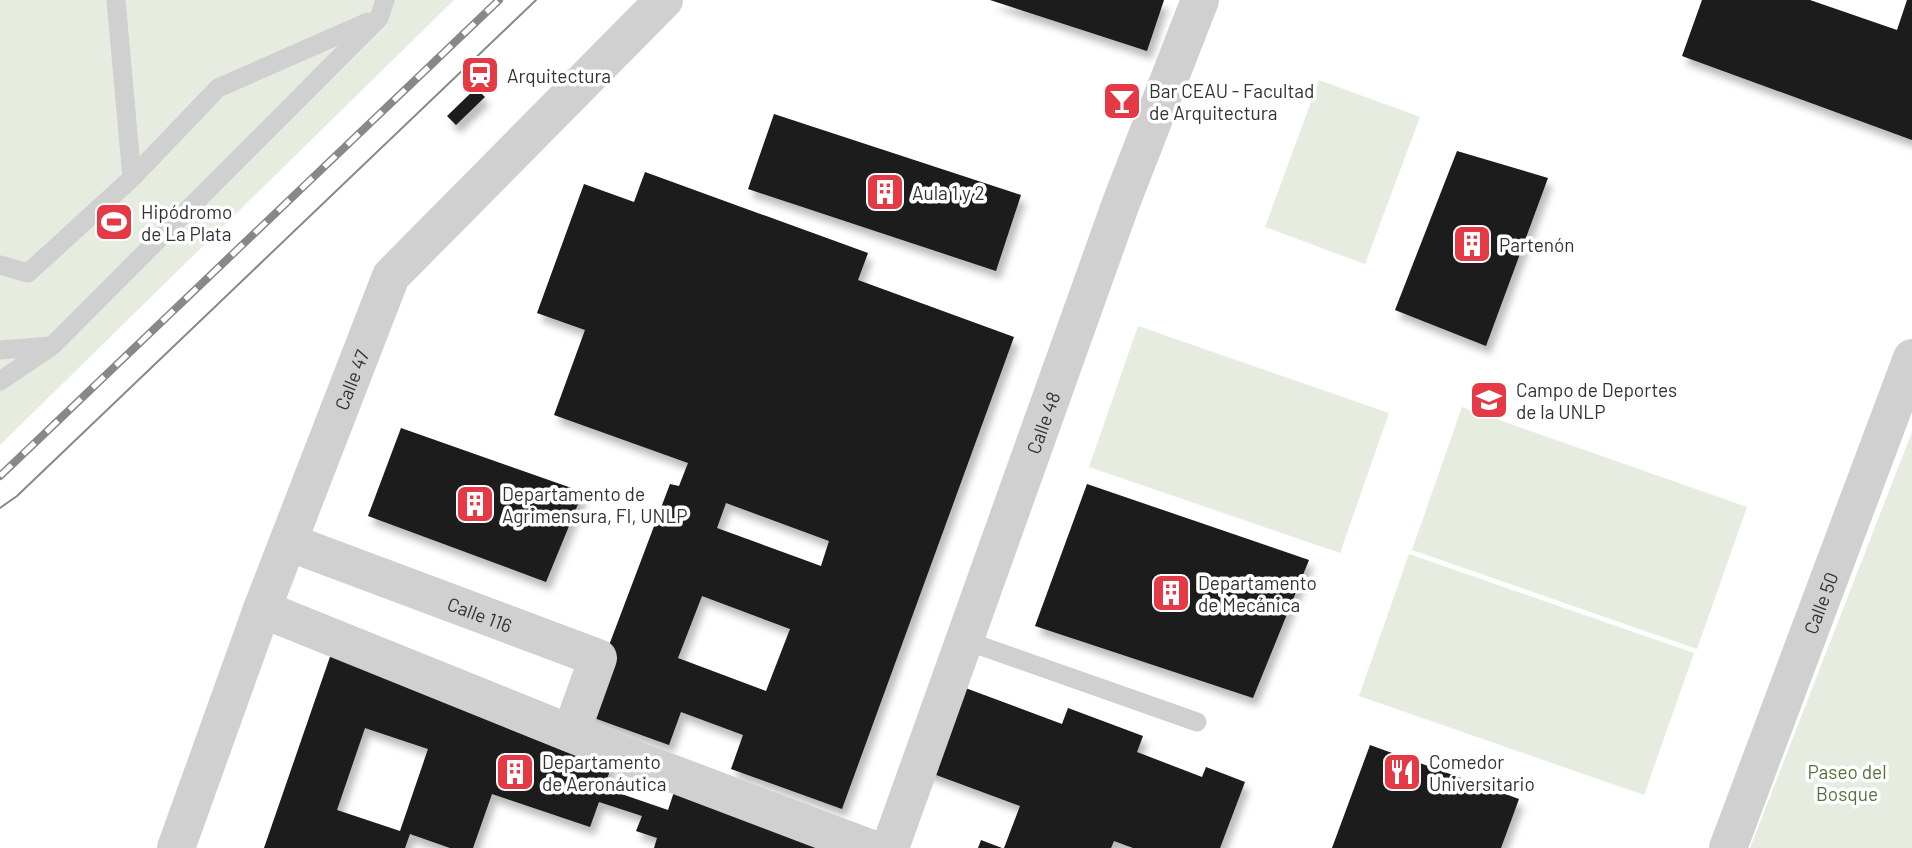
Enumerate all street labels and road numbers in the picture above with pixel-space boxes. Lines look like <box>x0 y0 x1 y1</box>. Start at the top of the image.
street label: Calle 47 <box>329 346 373 413</box>
street label: Calle 48 <box>1021 388 1064 457</box>
street label: Calle 50 <box>1798 569 1842 637</box>
street label: Calle 116 <box>445 591 515 636</box>

